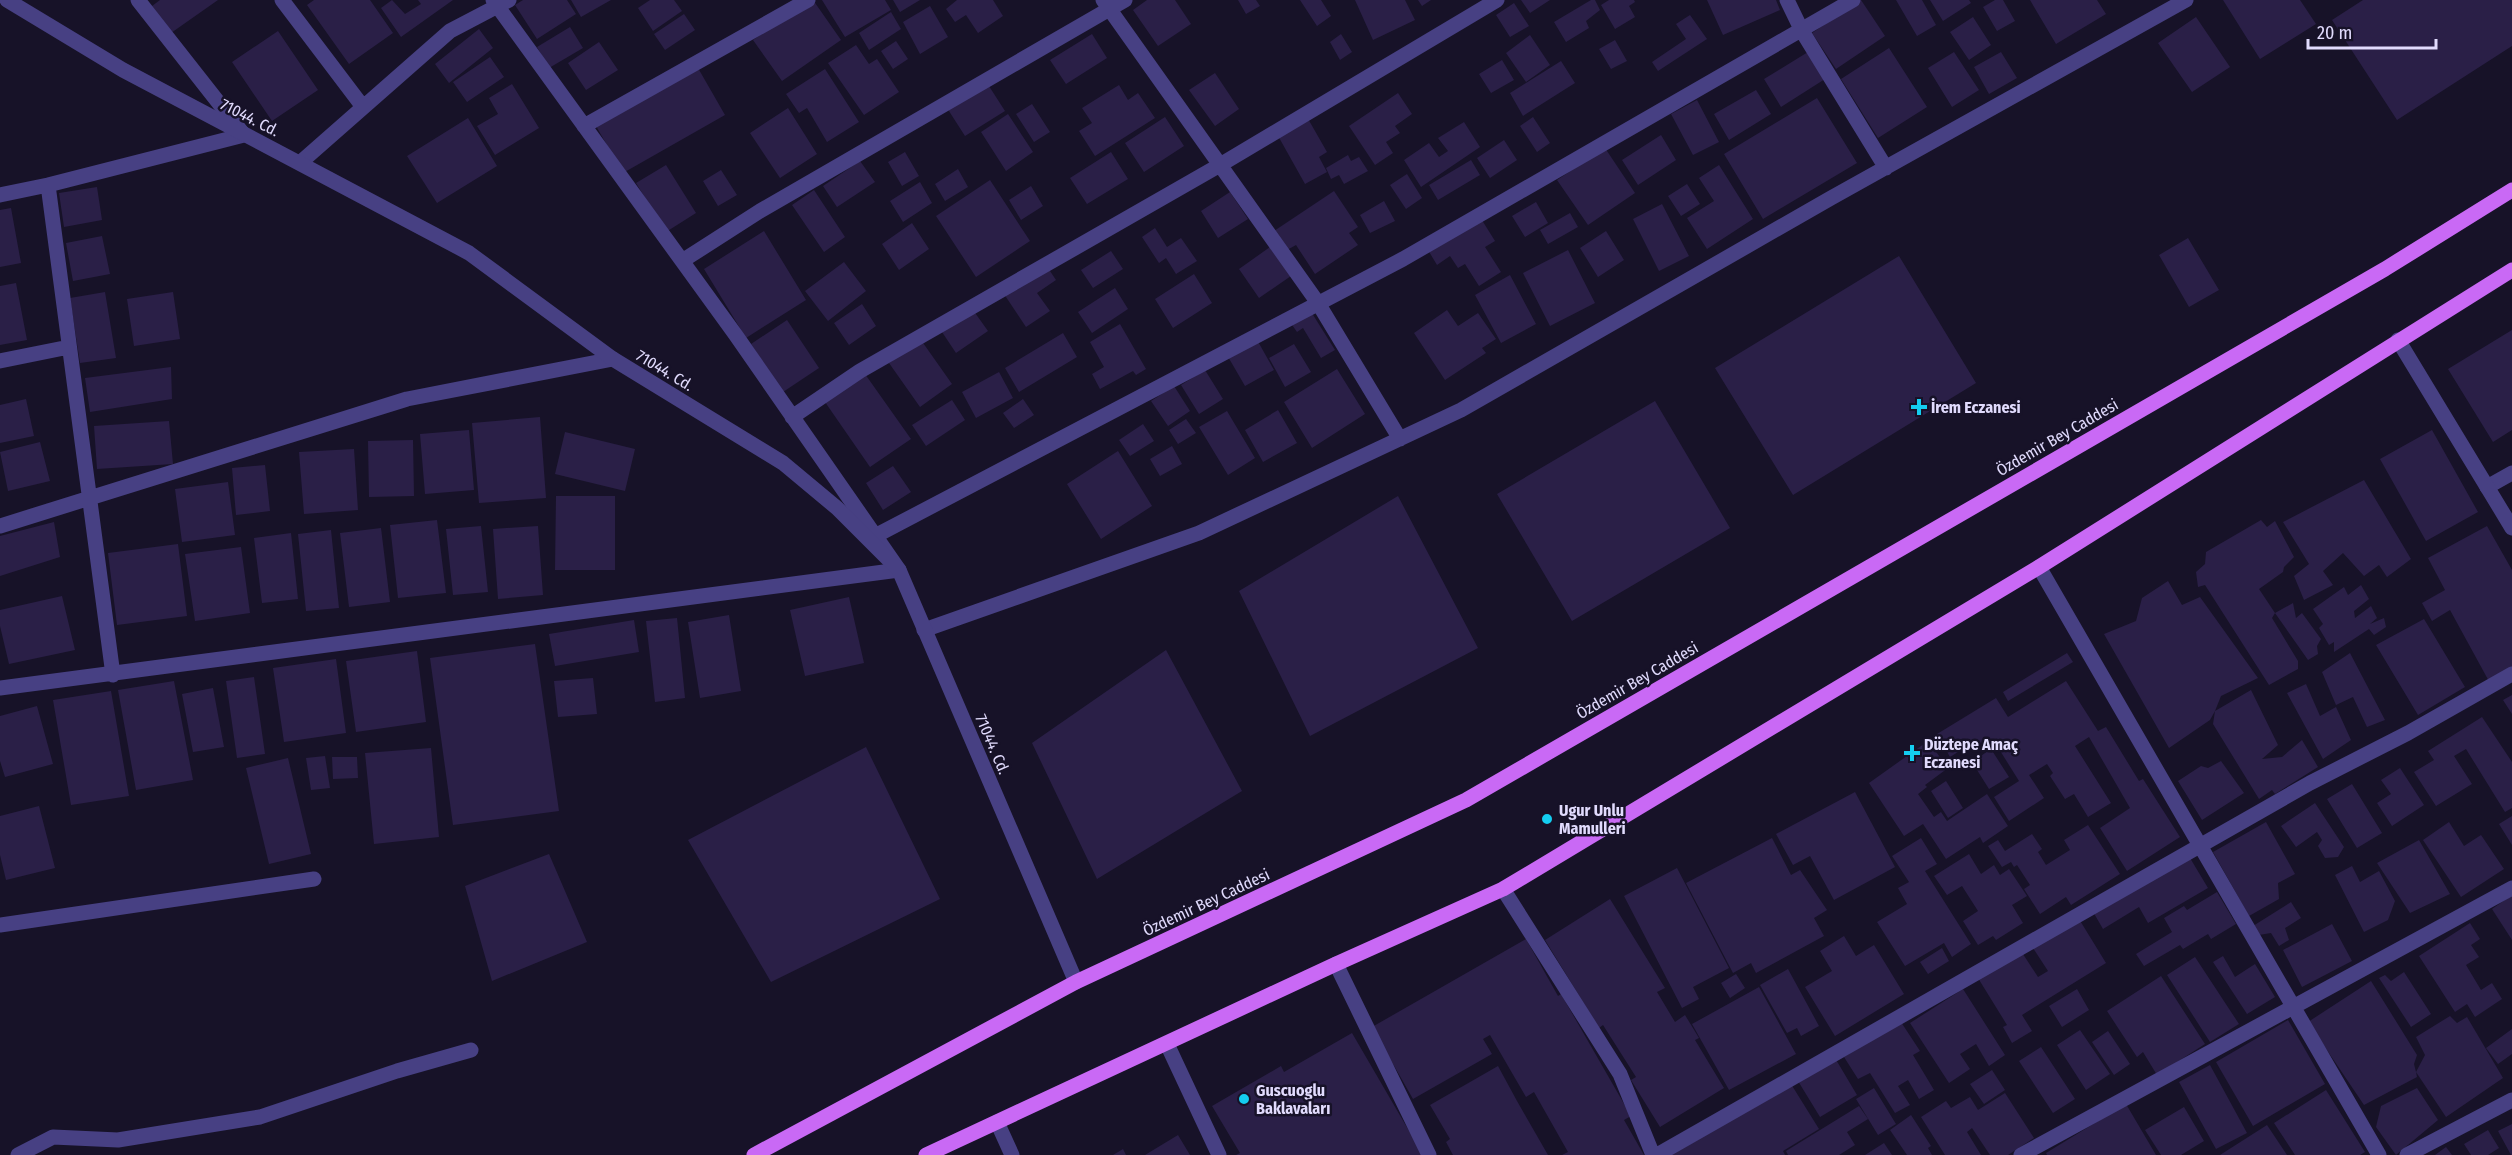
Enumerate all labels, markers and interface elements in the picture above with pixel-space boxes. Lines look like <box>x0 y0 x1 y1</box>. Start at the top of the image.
scale bar <box>2308 12 2436 50</box>
text: 20 m <box>2317 22 2352 44</box>
street label: 71044. Cd. <box>217 95 282 140</box>
street label: 71044. Cd. <box>633 346 697 395</box>
street label: Özdemir Bey Caddesi <box>1993 395 2122 480</box>
place label: İrem Eczanesi <box>1931 398 2021 417</box>
marker: İrem Eczanesi <box>1912 400 1926 414</box>
street label: Özdemir Bey Caddesi <box>1573 638 1702 723</box>
street label: 71044. Cd. <box>971 711 1014 777</box>
place label: Düztepe Amaç Eczanesi <box>1924 735 2018 772</box>
marker: Düztepe Amaç Eczanesi <box>1905 746 1919 760</box>
place label: Ugur Unlu Mamulleri <box>1559 801 1626 838</box>
marker: Ugur Unlu Mamulleri <box>1540 812 1554 826</box>
street label: Özdemir Bey Caddesi <box>1140 865 1273 940</box>
place label: Guscuoglu Baklavaları <box>1256 1081 1330 1118</box>
marker: Guscuoglu Baklavaları <box>1237 1092 1251 1106</box>

